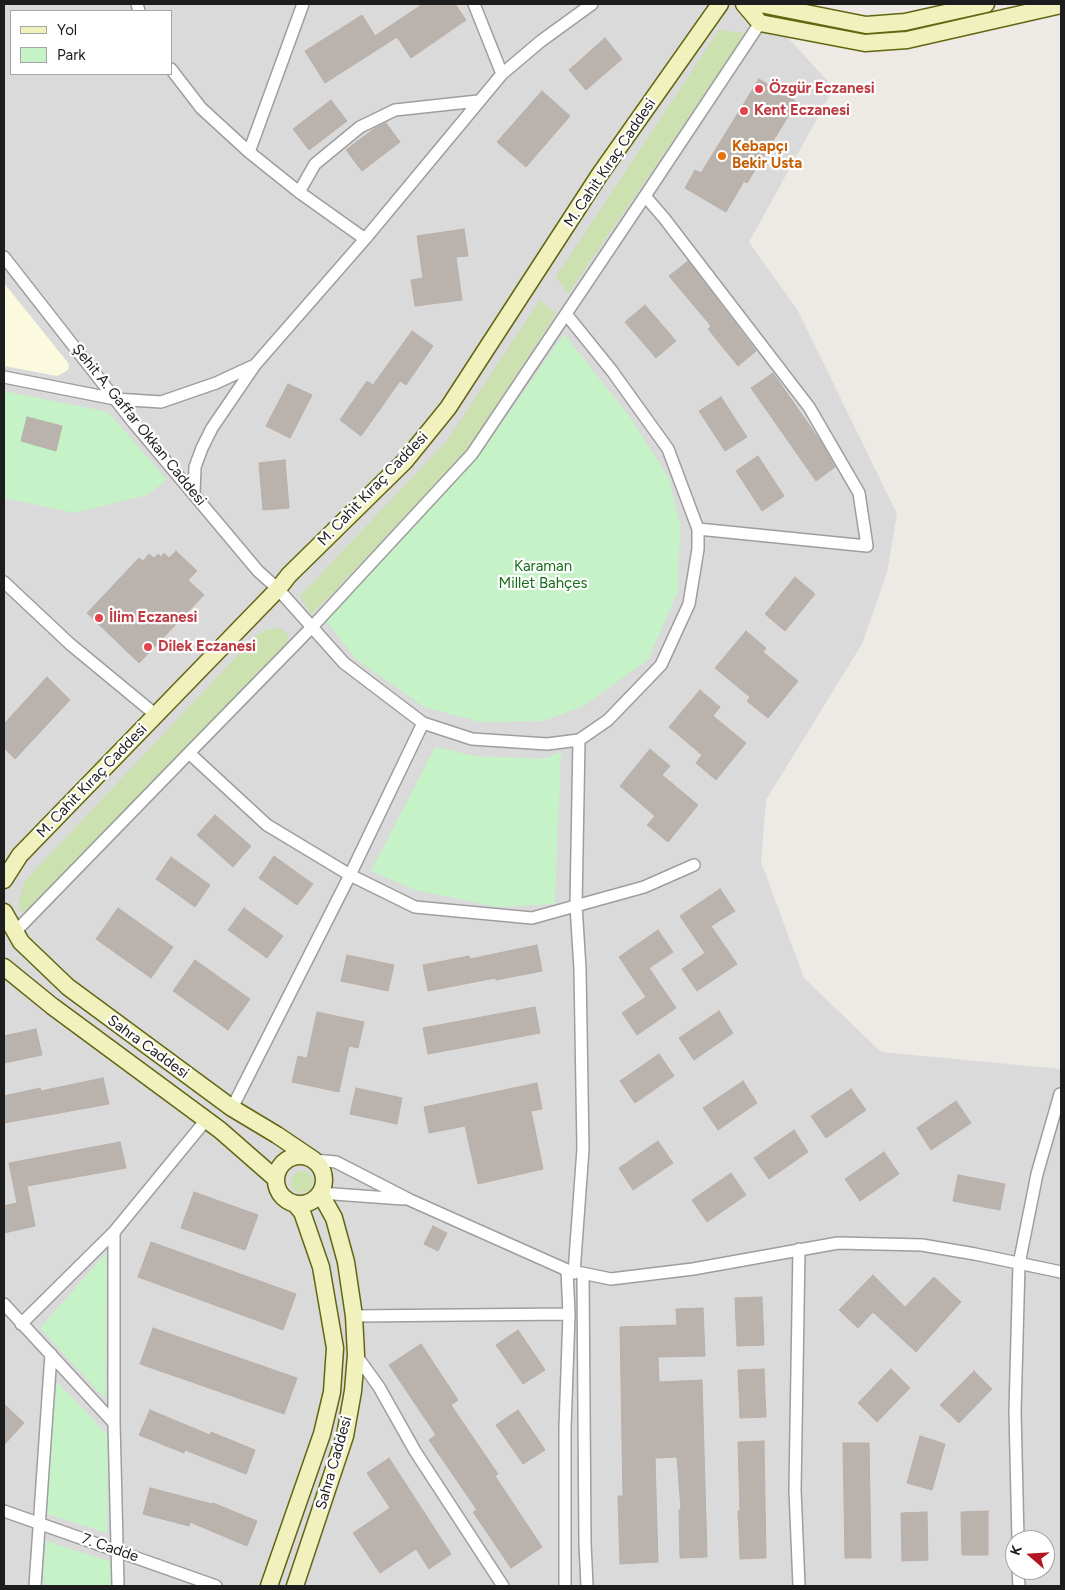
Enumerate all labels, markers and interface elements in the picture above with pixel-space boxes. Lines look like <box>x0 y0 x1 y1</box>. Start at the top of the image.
legend <box>10 10 172 75</box>
text: Yol <box>57 21 77 39</box>
text: Park <box>57 46 86 64</box>
place label: Özgür Eczanesi <box>769 80 875 98</box>
marker: Özgür Eczanesi <box>753 83 765 95</box>
street label: M. Cahit Kıraç Caddesi <box>560 95 660 231</box>
place label: Kent Eczanesi <box>754 102 850 120</box>
marker: Kent Eczanesi <box>738 105 750 117</box>
place label: Kebapçı Bekir Usta <box>732 138 802 173</box>
marker: Kebapçı Bekir Usta <box>716 150 728 162</box>
street label: Şehit A. Gaffar Okkan Caddesi <box>68 341 210 509</box>
street label: M. Cahit Kıraç Caddesi <box>314 428 432 550</box>
park label: Karaman Millet Bahçes <box>499 558 587 593</box>
place label: İlim Eczanesi <box>109 609 198 627</box>
marker: İlim Eczanesi <box>93 612 105 624</box>
place label: Dilek Eczanesi <box>158 638 256 656</box>
marker: Dilek Eczanesi <box>142 641 154 653</box>
street label: M. Cahit Kıraç Caddesi <box>33 720 151 842</box>
street label: Sahra Caddesi <box>104 1011 192 1083</box>
street label: Sahra Caddesi <box>312 1414 356 1512</box>
street label: 7. Cadde <box>79 1530 141 1566</box>
north arrow <box>1005 1530 1055 1580</box>
text: K <box>1007 1543 1026 1557</box>

